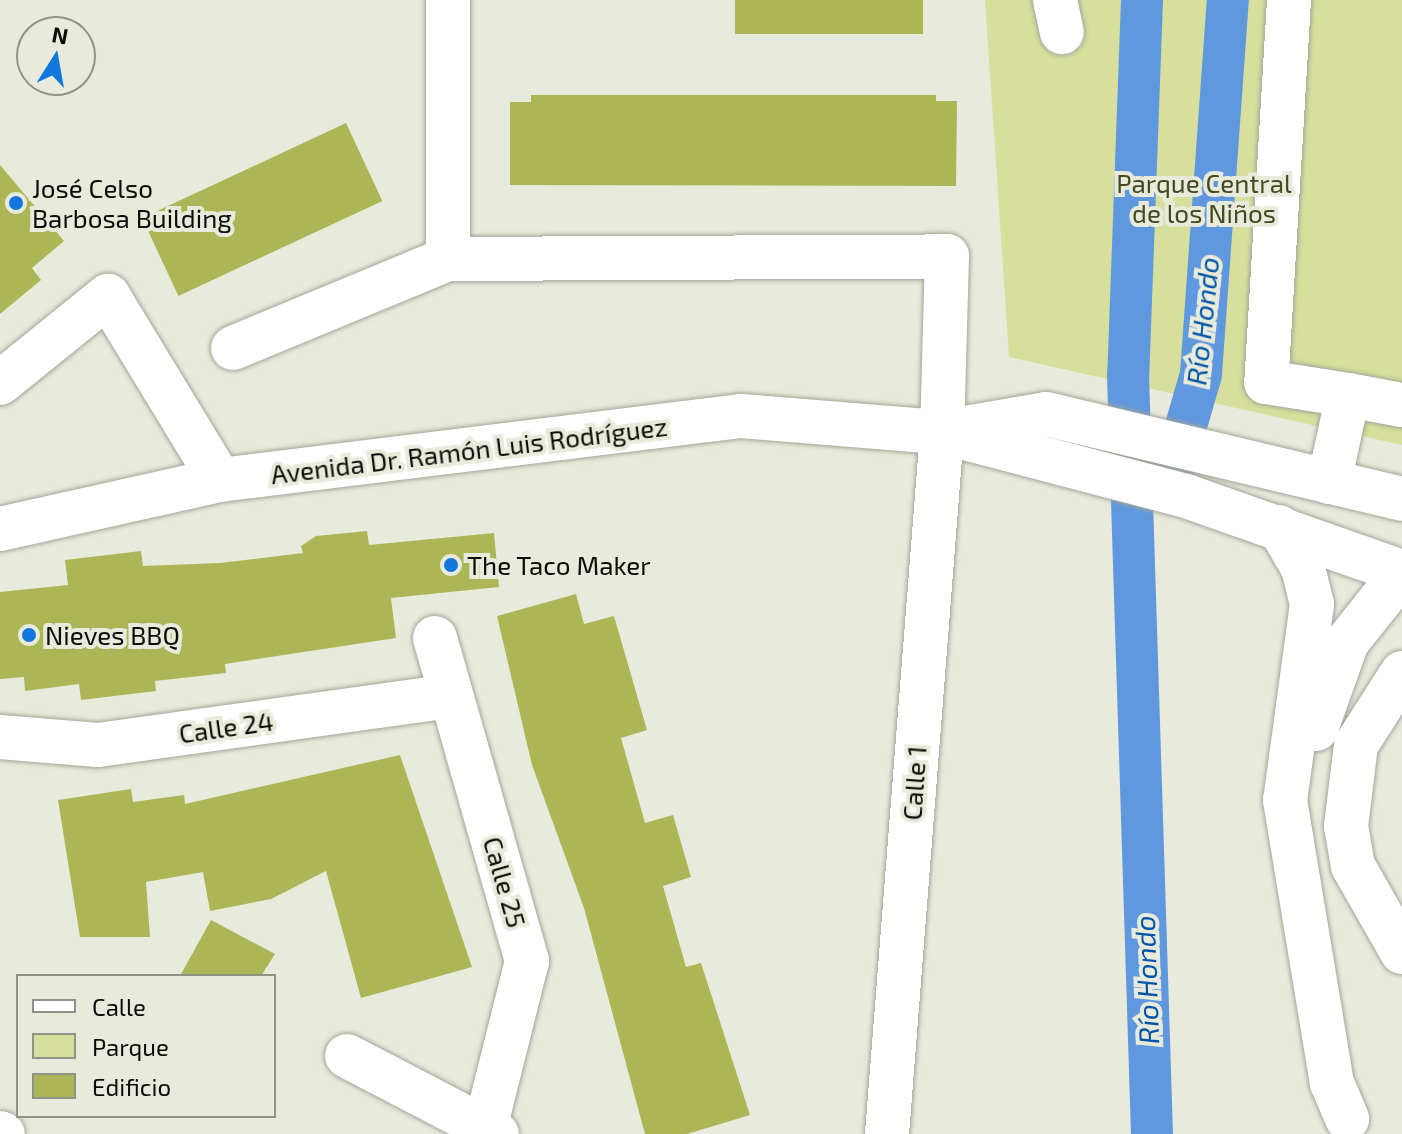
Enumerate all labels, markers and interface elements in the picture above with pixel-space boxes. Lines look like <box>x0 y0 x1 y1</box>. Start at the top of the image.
north arrow <box>16 16 96 96</box>
text: N <box>50 20 70 49</box>
park label: Parque Central de los Niños <box>1116 167 1292 228</box>
place label: José Celso Barbosa Building <box>32 172 232 234</box>
marker: José Celso Barbosa Building <box>7 194 25 212</box>
water label: Río Hondo <box>1179 255 1225 387</box>
street label: Avenida Dr. Ramón Luis Rodríguez <box>269 410 669 490</box>
place label: The Taco Maker <box>467 549 651 581</box>
marker: The Taco Maker <box>442 556 460 574</box>
place label: Nieves BBQ <box>45 619 180 651</box>
marker: Nieves BBQ <box>20 626 38 644</box>
street label: Calle 24 <box>177 705 275 749</box>
street label: Calle 1 <box>896 745 932 821</box>
street label: Calle 25 <box>477 833 533 931</box>
water label: Río Hondo <box>1127 915 1165 1045</box>
legend <box>16 974 276 1118</box>
text: Calle <box>92 992 146 1021</box>
text: Parque <box>92 1032 169 1061</box>
text: Edificio <box>92 1072 171 1101</box>

